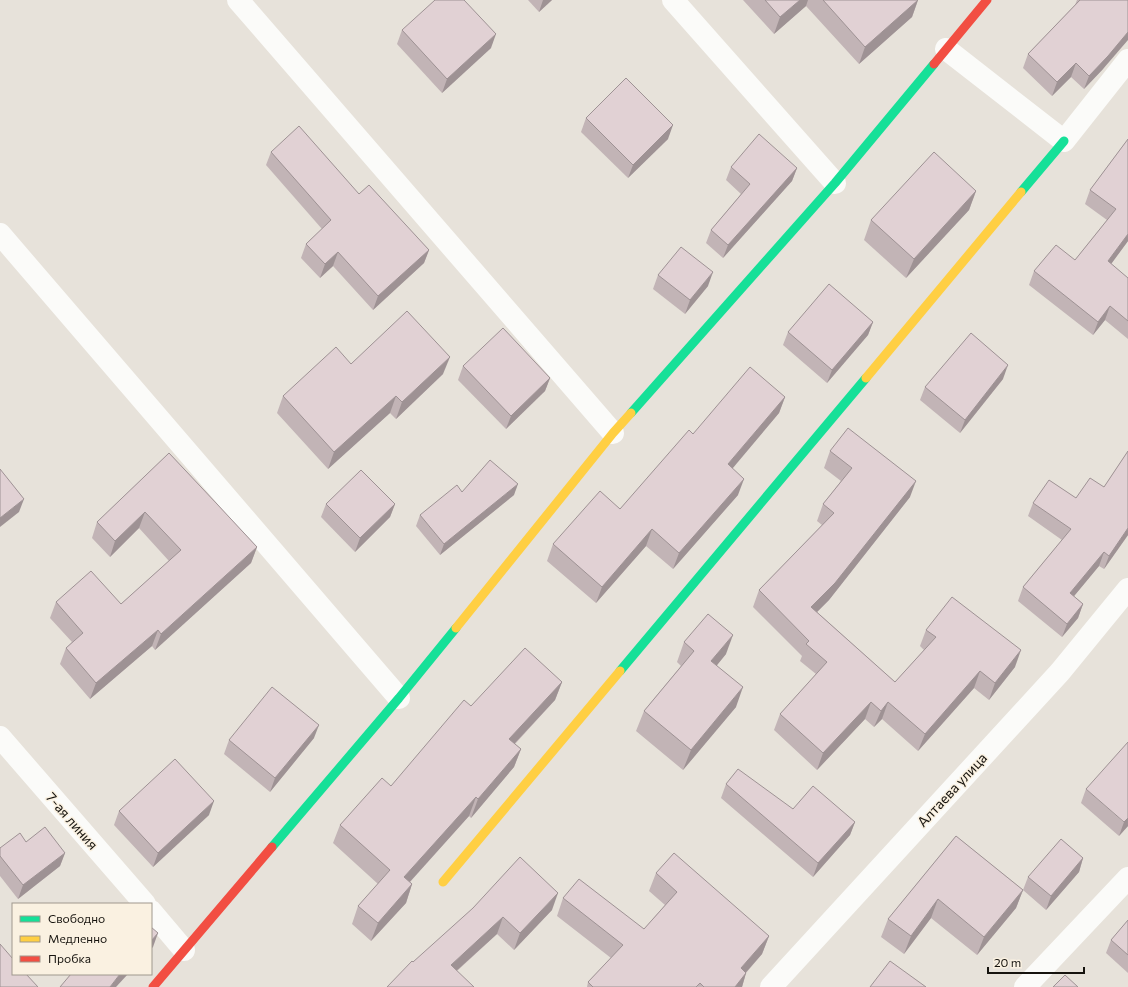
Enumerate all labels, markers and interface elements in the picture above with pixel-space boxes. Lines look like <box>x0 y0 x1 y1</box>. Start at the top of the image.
street label: Алтаева улица <box>913 749 990 830</box>
street label: 7-ая линия <box>43 789 102 853</box>
legend <box>12 903 152 975</box>
text: Свободно <box>48 911 105 925</box>
text: Медленно <box>48 931 107 945</box>
scale bar <box>988 949 1084 975</box>
text: Пробка <box>48 951 91 965</box>
text: 20 m <box>994 955 1021 969</box>

